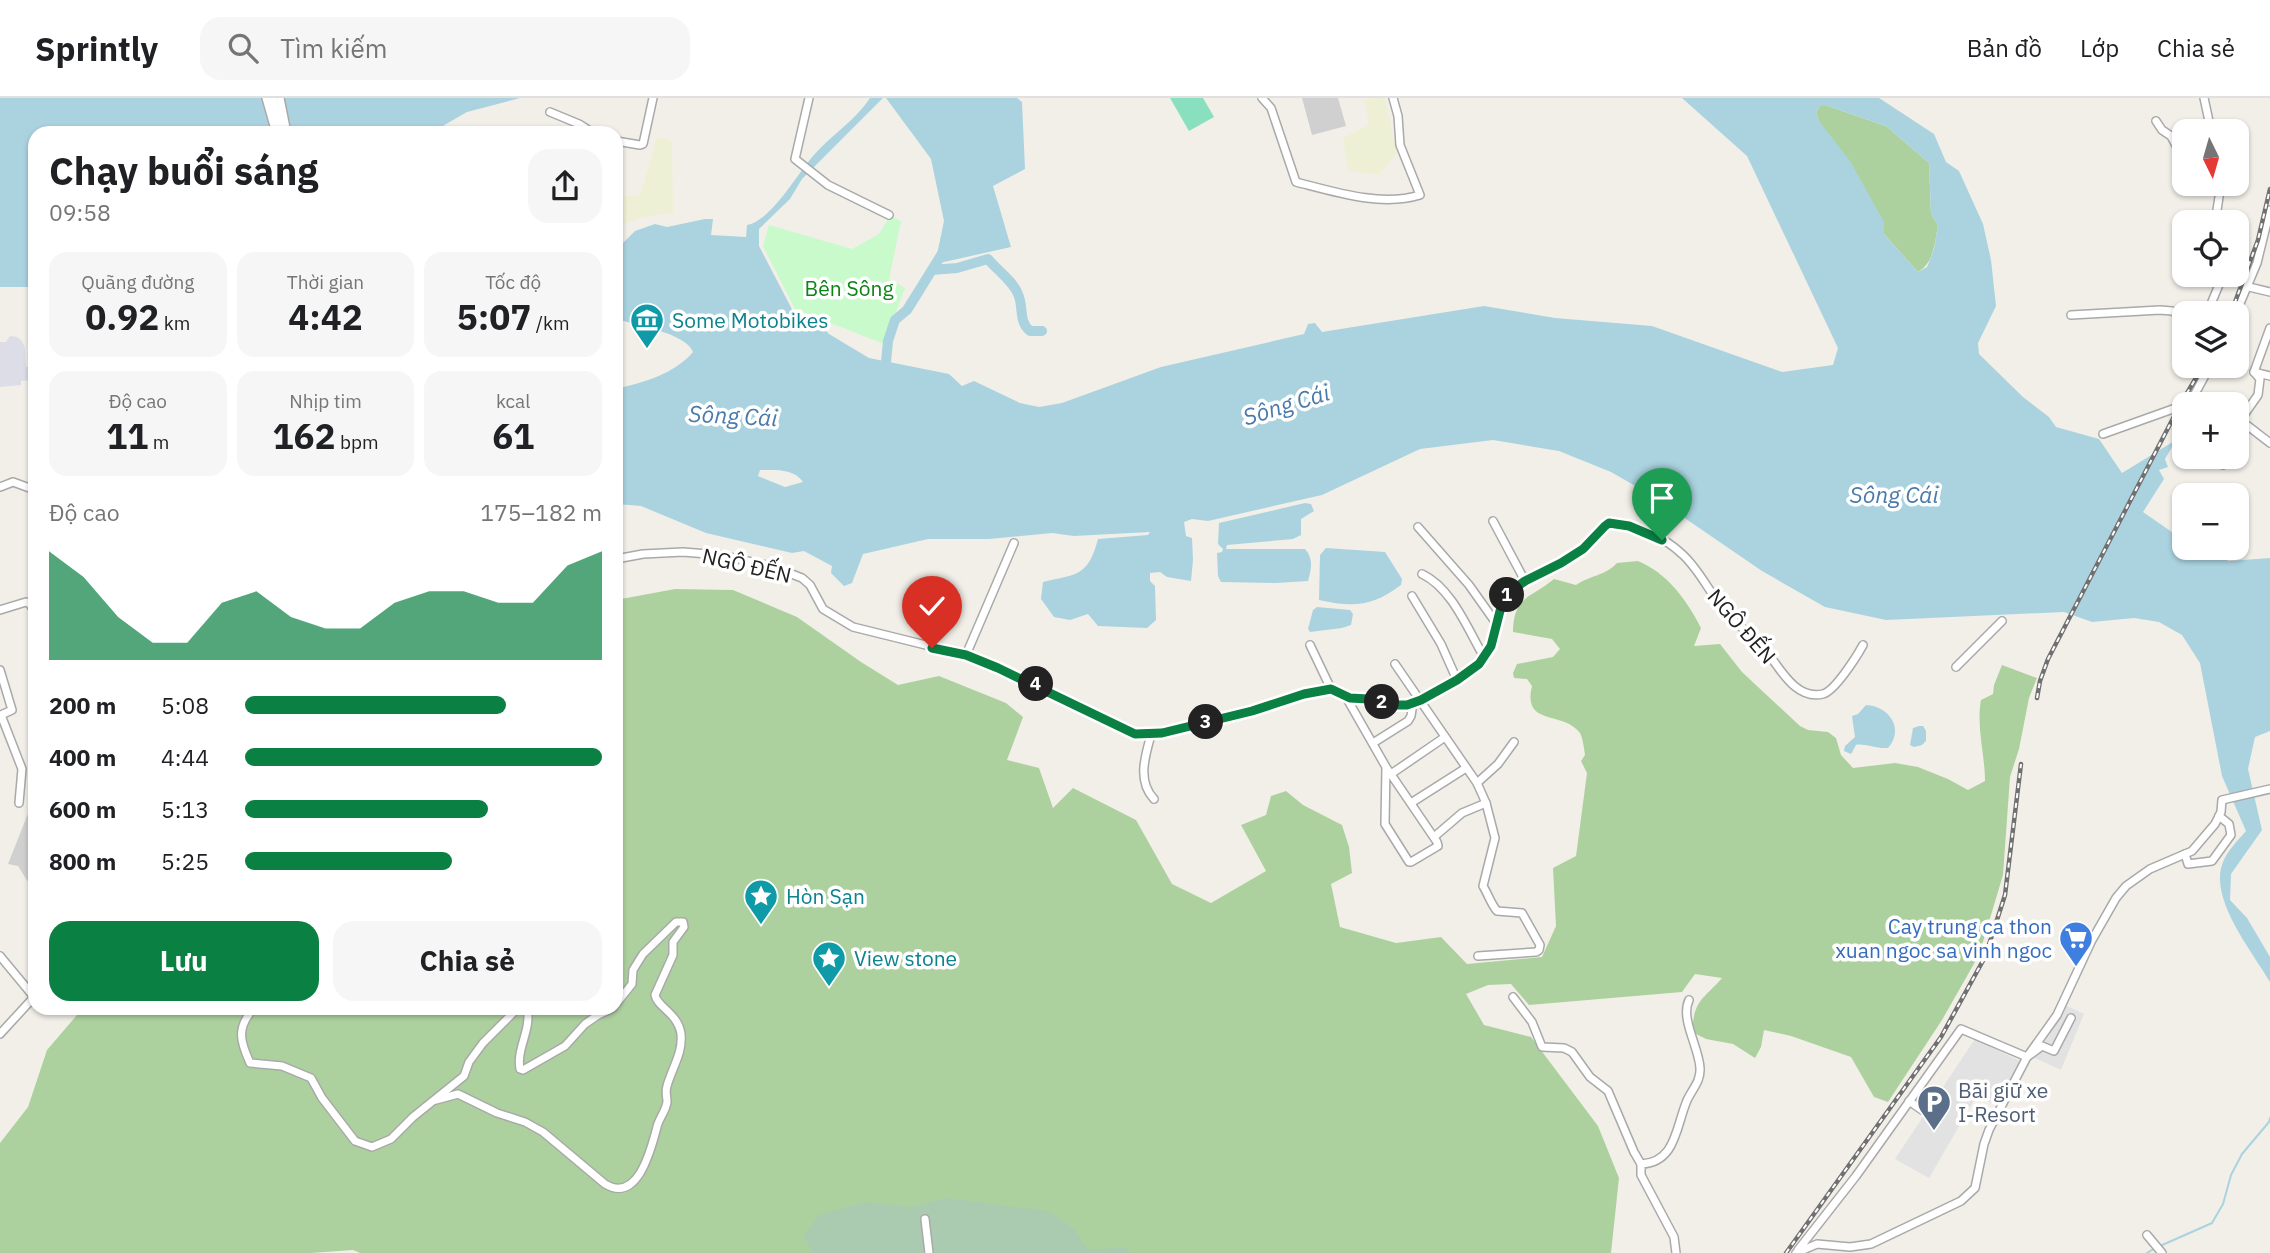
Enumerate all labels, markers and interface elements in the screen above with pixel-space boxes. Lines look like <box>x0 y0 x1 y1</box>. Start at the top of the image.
search box <box>200 17 690 80</box>
text: Sprintly <box>35 27 158 70</box>
icon: search <box>224 29 262 67</box>
text: Tìm kiếm <box>280 31 388 65</box>
text: Bản đồ <box>1967 32 2042 64</box>
text: Lớp <box>2080 32 2119 64</box>
text: Chia sẻ <box>2157 32 2235 64</box>
north arrow <box>2172 119 2249 196</box>
map controls <box>2172 119 2249 560</box>
text: Chạy buổi sáng <box>49 146 318 195</box>
button: share <box>528 149 602 223</box>
text: 09:58 <box>49 197 111 227</box>
button: locate <box>2172 210 2249 287</box>
text: Quãng đường <box>81 270 194 294</box>
text: Thời gian <box>287 270 364 294</box>
text: Tốc độ <box>485 270 541 294</box>
park label: Bên Sông <box>804 274 894 302</box>
text: 0.92 <box>85 294 159 340</box>
text: 4:42 <box>288 294 363 340</box>
text: 5:07 <box>457 294 531 340</box>
museum icon: Some Motobikes <box>628 301 666 350</box>
button: layers <box>2172 301 2249 378</box>
place label: Some Motobikes <box>672 306 829 334</box>
text: km <box>159 311 190 335</box>
text: /km <box>531 311 570 335</box>
water label: Sông Cái <box>1239 376 1334 431</box>
text: Độ cao <box>109 389 167 413</box>
text: Nhịp tim <box>289 389 362 413</box>
text: kcal <box>496 389 530 413</box>
button: + <box>2172 392 2249 469</box>
water label: Sông Cái <box>688 398 779 432</box>
text: 11 <box>106 413 148 459</box>
text: 162 <box>272 413 335 459</box>
text: 61 <box>492 413 534 459</box>
text: m <box>148 430 169 454</box>
text: bpm <box>335 430 379 454</box>
pin <box>1632 468 1692 540</box>
icon: arrive <box>1643 479 1681 517</box>
water label: Sông Cái <box>1849 479 1939 509</box>
button: − <box>2172 483 2249 560</box>
text: Độ cao <box>49 497 120 527</box>
text: 175–182 m <box>480 497 602 527</box>
street label: NGÔ ĐẾN <box>700 540 794 589</box>
pin <box>902 576 962 648</box>
pin: 1 <box>1490 578 1524 612</box>
text: 1 <box>1501 582 1512 606</box>
street label: NGÔ ĐẾN <box>1702 582 1783 669</box>
icon: check <box>913 587 951 625</box>
pin: 4 <box>1018 666 1054 702</box>
text: 4 <box>1030 671 1041 695</box>
pin: 2 <box>1364 684 1400 720</box>
text: 2 <box>1376 689 1387 713</box>
text: 200 m <box>49 690 116 720</box>
text: 5:08 <box>161 690 209 720</box>
pin: 3 <box>1188 704 1224 740</box>
text: 3 <box>1200 709 1211 733</box>
text: 400 m <box>49 742 116 772</box>
text: 4:44 <box>161 742 209 772</box>
text: 600 m <box>49 794 116 824</box>
text: 5:13 <box>161 794 209 824</box>
text: 800 m <box>49 846 116 876</box>
text: 5:25 <box>161 846 209 876</box>
place icon: Hòn Sạn <box>742 877 780 926</box>
place label: Hòn Sạn <box>786 882 865 910</box>
place label: Cay trung ca thon xuan ngoc sa vinh ngoc <box>1835 912 2052 964</box>
supermarket icon: Cay trung ca thon xuan ngoc sa vinh ngoc <box>2057 919 2095 968</box>
button: Lưu <box>49 921 319 1001</box>
button: Chia sẻ <box>333 921 602 1001</box>
place icon: View stone <box>810 939 848 988</box>
place label: View stone <box>854 944 957 972</box>
place label: Bãi giữ xe I-Resort <box>1958 1076 2048 1128</box>
parking icon: Bãi giữ xe I-Resort <box>1915 1083 1953 1132</box>

